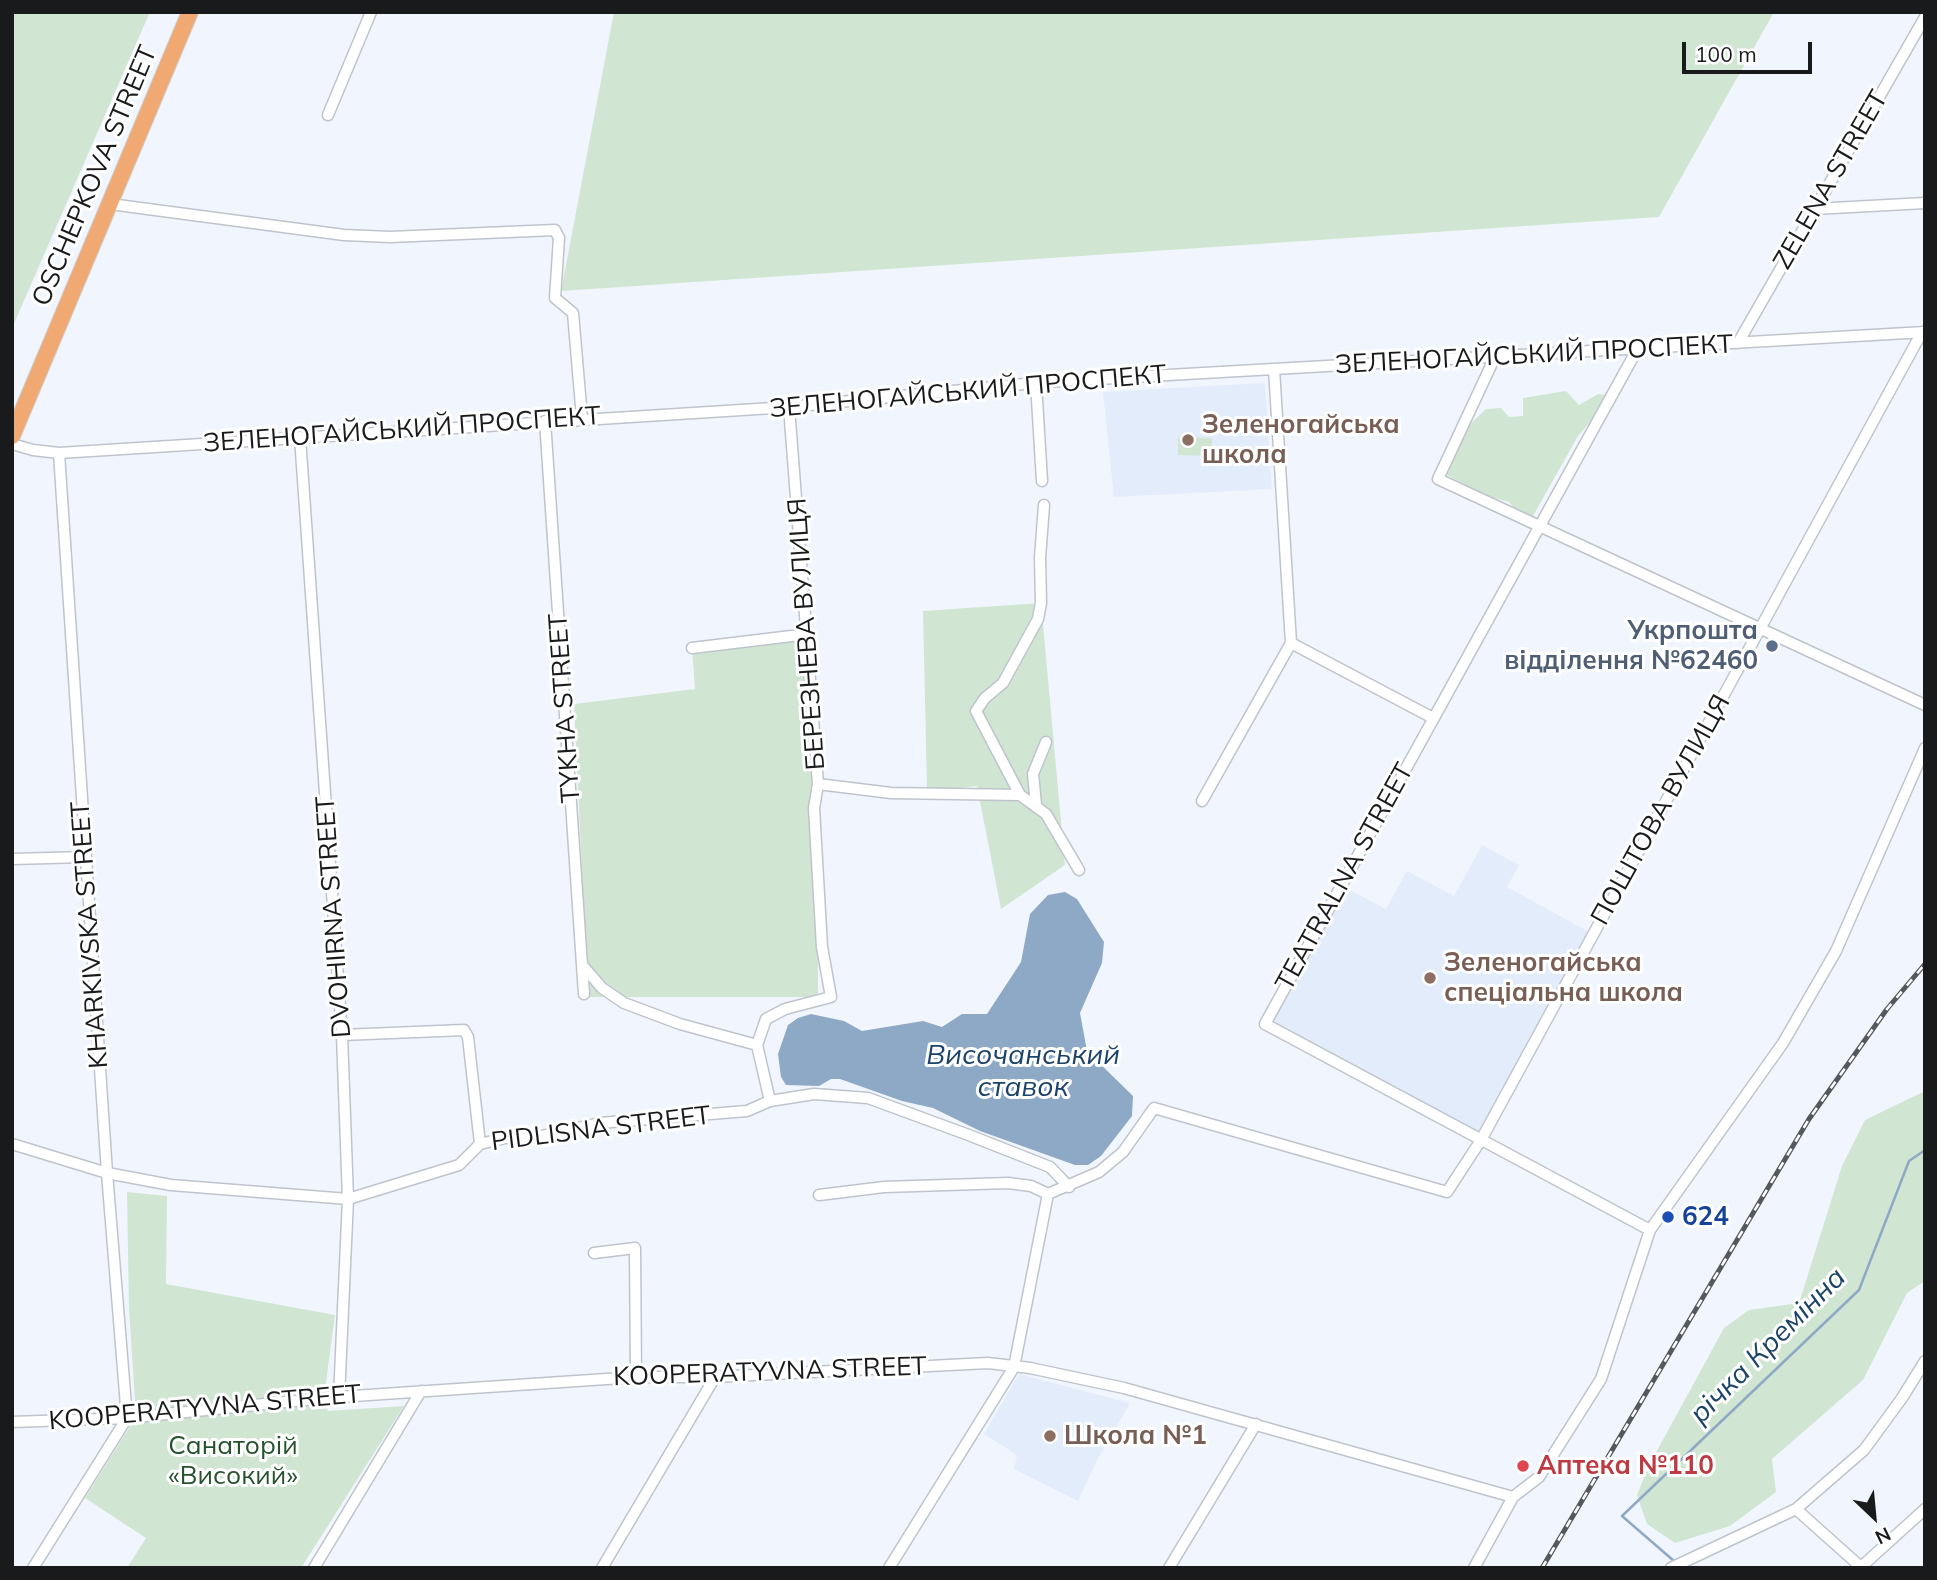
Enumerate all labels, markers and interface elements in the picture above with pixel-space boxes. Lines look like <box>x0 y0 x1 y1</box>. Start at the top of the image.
scale bar <box>1685 28 1814 72</box>
street label: OSCHEPKOVA STREET <box>26 41 164 311</box>
text: 100 m <box>1695 41 1757 67</box>
street label: ZELENA STREET <box>1767 85 1895 275</box>
street label: ЗЕЛЕНОГАЙСЬКИЙ ПРОСПЕКТ <box>1334 329 1734 381</box>
street label: ЗЕЛЕНОГАЙСЬКИЙ ПРОСПЕКТ <box>768 359 1168 425</box>
street label: ЗЕЛЕНОГАЙСЬКИЙ ПРОСПЕКТ <box>202 401 602 459</box>
place label: Зеленогайська школа <box>1202 409 1400 471</box>
marker: Зеленогайська школа <box>1180 432 1196 448</box>
street label: БЕРЕЗНЕВА ВУЛИЦЯ <box>782 497 832 771</box>
street label: TYKHA STREET <box>543 612 587 804</box>
place label: Укрпошта відділення №62460 <box>1504 615 1758 676</box>
marker: Укрпошта відділення №62460 <box>1764 638 1780 654</box>
street label: ПОШТОВА ВУЛИЦЯ <box>1585 689 1737 931</box>
street label: TEATRALNA STREET <box>1269 758 1421 996</box>
street label: DVOHIRNA STREET <box>310 795 358 1039</box>
street label: KHARKIVSKA STREET <box>65 800 115 1070</box>
place label: Зеленогайська спеціальна школа <box>1444 947 1683 1009</box>
marker: Зеленогайська спеціальна школа <box>1422 970 1438 986</box>
water label: Височанський ставок <box>926 1039 1120 1105</box>
street label: PIDLISNA STREET <box>489 1100 713 1158</box>
place label: 624 <box>1682 1201 1729 1233</box>
marker: 624 <box>1660 1209 1676 1225</box>
water label: річка Кремінна <box>1683 1261 1853 1431</box>
street label: KOOPERATYVNA STREET <box>613 1351 927 1393</box>
street label: KOOPERATYVNA STREET <box>47 1379 363 1437</box>
place label: Школа №1 <box>1064 1420 1207 1452</box>
marker: Школа №1 <box>1042 1428 1058 1444</box>
park label: Санаторій «Високий» <box>168 1430 298 1492</box>
place label: Аптека №110 <box>1537 1450 1714 1482</box>
marker: Аптека №110 <box>1515 1458 1531 1474</box>
north arrow <box>1839 1482 1909 1552</box>
text: N <box>1871 1522 1895 1550</box>

